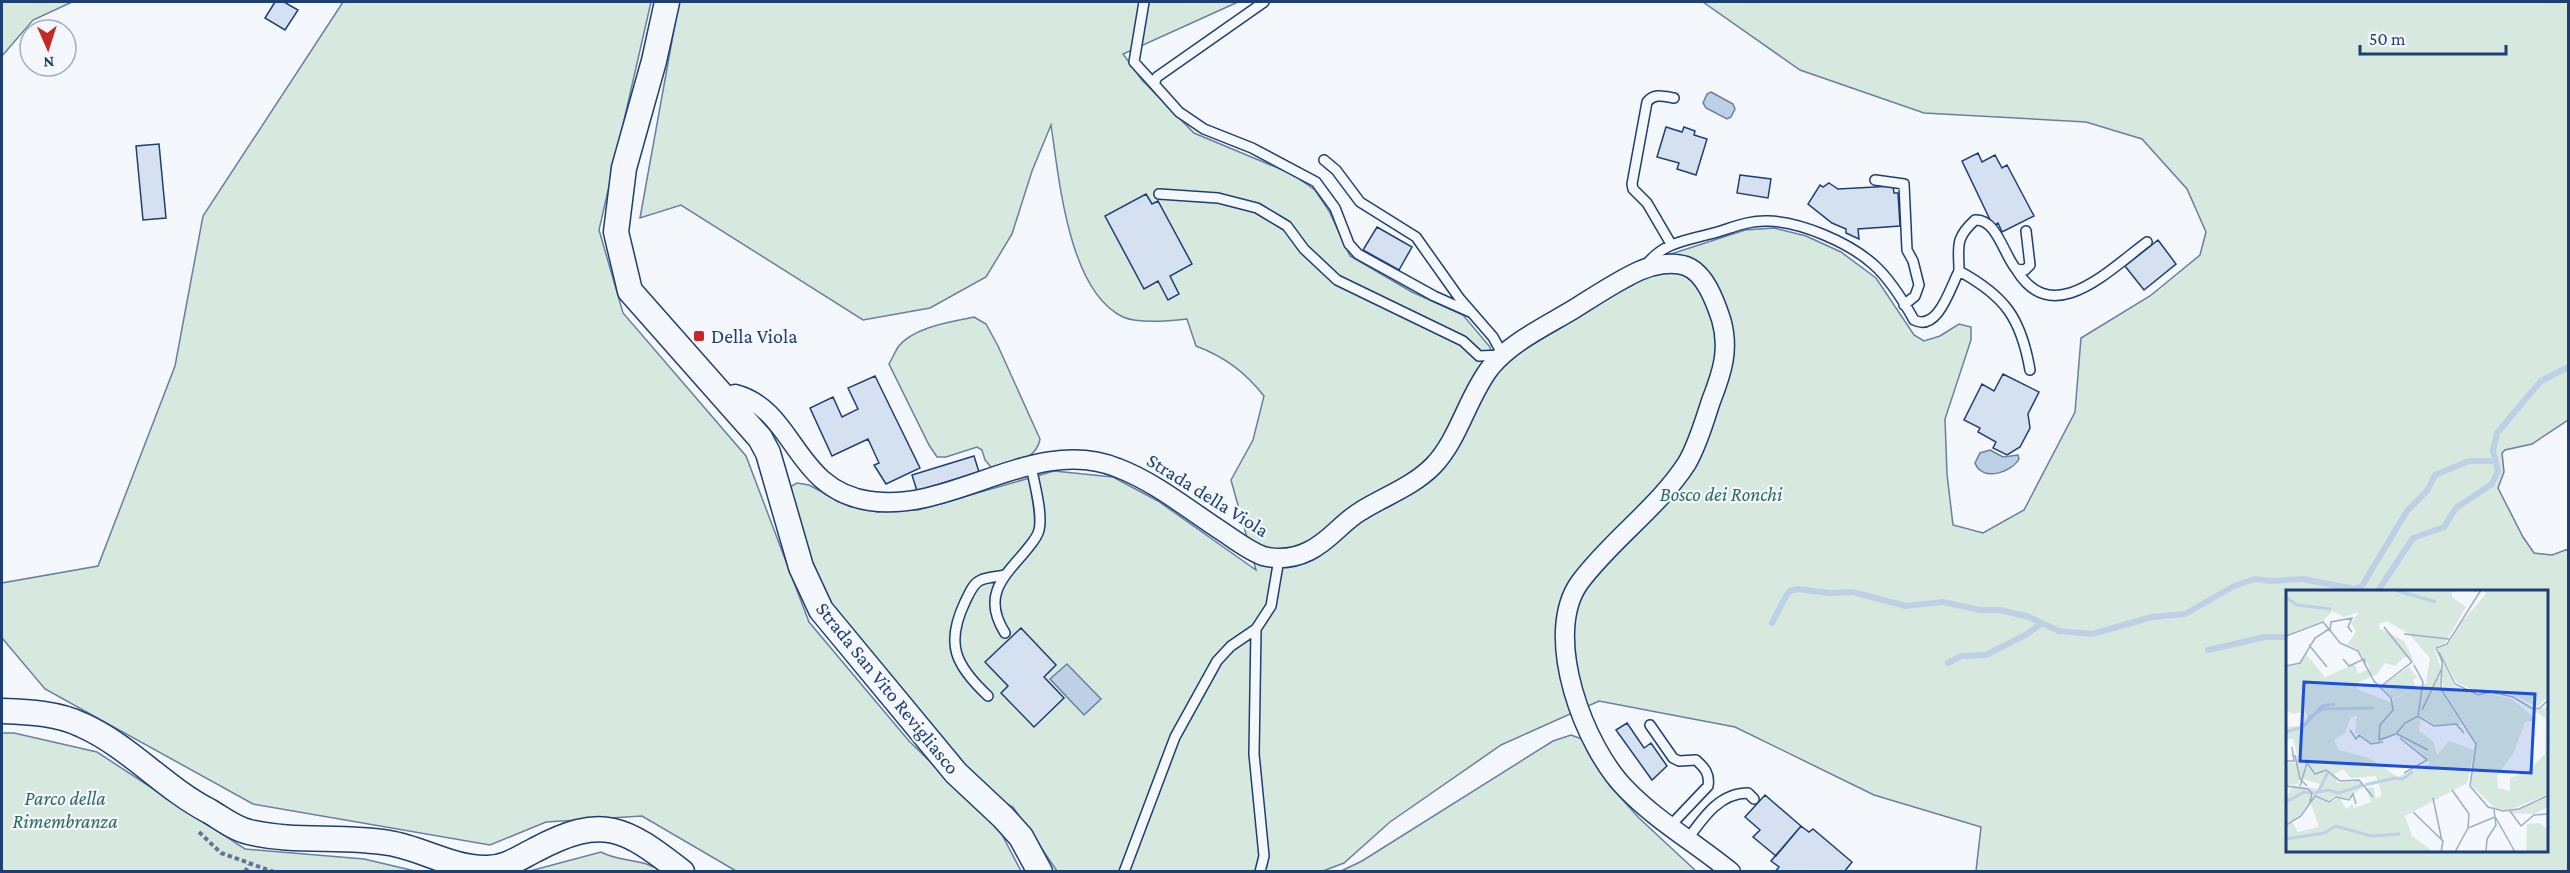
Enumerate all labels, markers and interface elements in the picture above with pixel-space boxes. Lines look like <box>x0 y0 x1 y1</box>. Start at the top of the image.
north arrow <box>18 18 78 78</box>
scale bar <box>2360 18 2506 56</box>
text: 50 m <box>2369 29 2406 49</box>
text: N <box>43 54 55 71</box>
place label: Della Viola <box>711 325 797 347</box>
marker: Della Viola <box>692 329 706 343</box>
street label: Strada della Viola <box>1143 449 1273 541</box>
park label: Bosco dei Ronchi <box>1660 483 1783 505</box>
inset map <box>2286 590 2549 852</box>
street label: Strada San Vito Revigliasco <box>811 598 964 779</box>
park label: Parco della Rimembranza <box>12 787 118 832</box>

